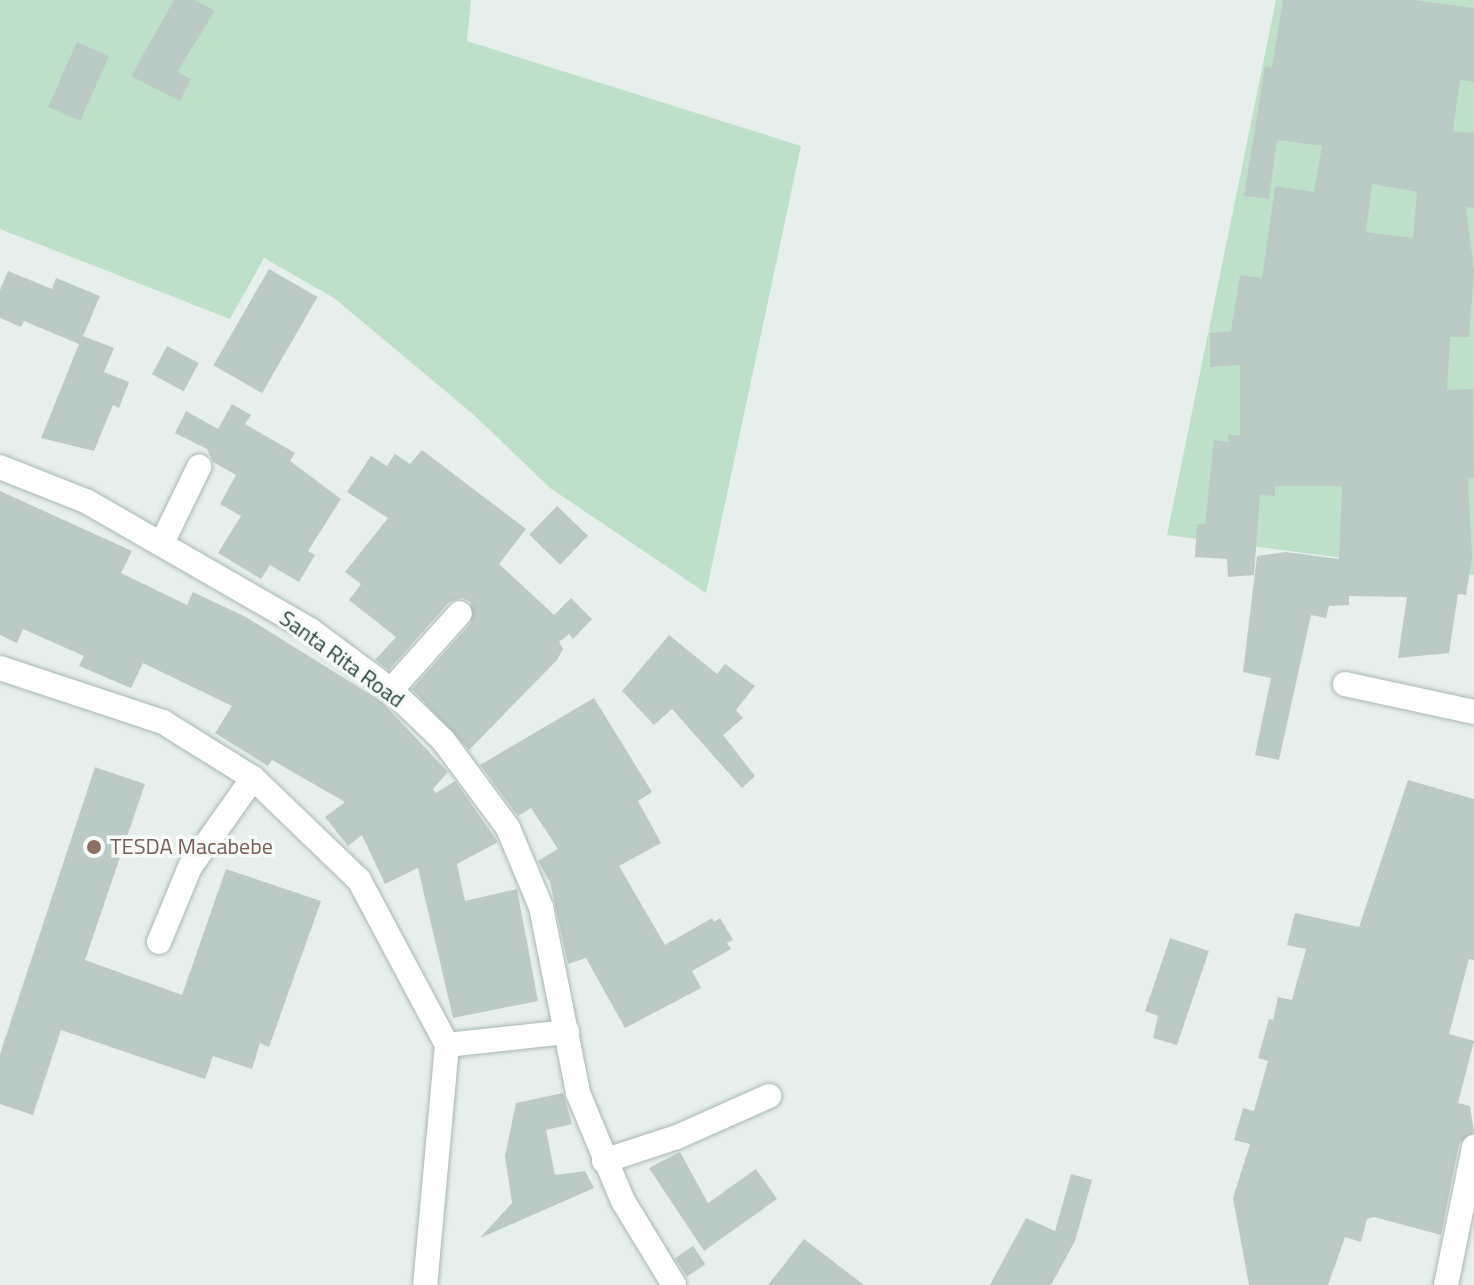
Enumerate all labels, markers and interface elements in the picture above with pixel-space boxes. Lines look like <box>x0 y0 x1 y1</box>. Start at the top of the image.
street label: Santa Rita Road <box>274 605 410 713</box>
place label: TESDA Macabebe <box>110 834 273 860</box>
marker: TESDA Macabebe <box>85 838 103 856</box>

